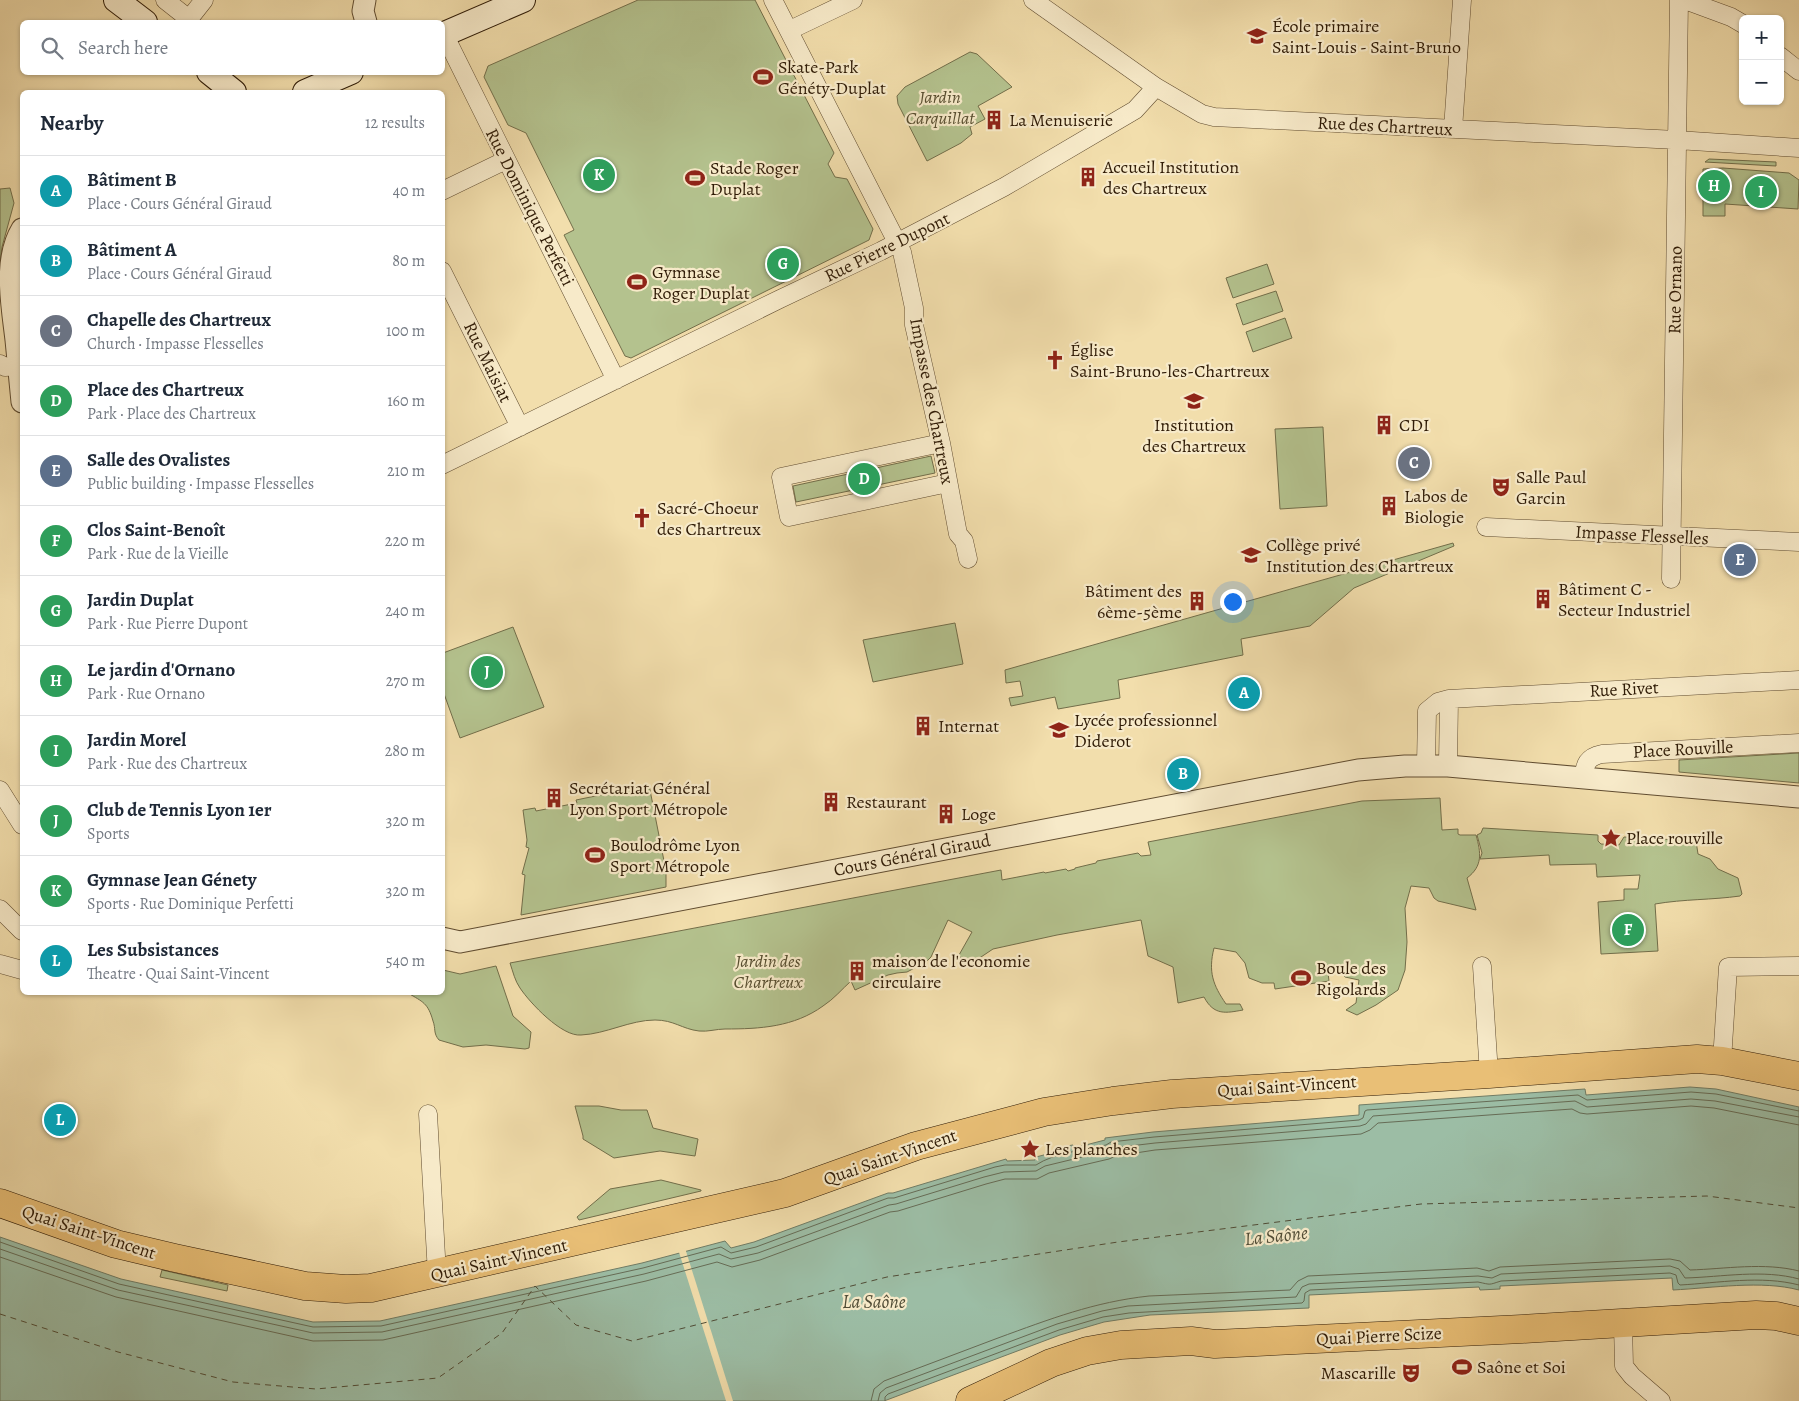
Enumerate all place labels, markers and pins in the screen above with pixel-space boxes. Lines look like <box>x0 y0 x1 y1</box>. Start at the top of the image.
place label: École primaire Saint-Louis - Saint-Bruno <box>1272 14 1461 59</box>
school or university icon: École primaire Saint-Louis - Saint-Bruno <box>1246 25 1268 47</box>
place label: Skate-Park Généty-Duplat <box>778 55 886 100</box>
sports icon: Skate-Park Généty-Duplat <box>752 66 774 88</box>
place label: La Menuiserie <box>1009 108 1113 132</box>
building icon: La Menuiserie <box>983 109 1005 131</box>
place label: Accueil Institution des Chartreux <box>1102 155 1239 200</box>
pin: K <box>583 156 615 194</box>
place label: Stade Roger Duplat <box>710 156 799 201</box>
building icon: Accueil Institution des Chartreux <box>1077 166 1099 188</box>
sports icon: Stade Roger Duplat <box>684 167 706 189</box>
pin: H <box>1698 167 1730 205</box>
pin: I <box>1745 173 1777 211</box>
pin: G <box>767 245 799 283</box>
place label: Gymnase Roger Duplat <box>652 260 750 305</box>
sports icon: Gymnase Roger Duplat <box>626 271 648 293</box>
place label: Église Saint-Bruno-les-Chartreux <box>1070 338 1270 383</box>
church icon: Église Saint-Bruno-les-Chartreux <box>1044 349 1066 371</box>
school or university icon: Institution des Chartreux <box>1183 390 1205 412</box>
place label: Institution des Chartreux <box>1142 413 1246 458</box>
place label: CDI <box>1399 413 1429 437</box>
building icon: CDI <box>1373 414 1395 436</box>
pin: C <box>1398 444 1430 482</box>
pin: D <box>848 460 880 498</box>
place label: Salle Paul Garcin <box>1516 465 1587 510</box>
theatre icon: Salle Paul Garcin <box>1490 476 1512 498</box>
place label: Labos de Biologie <box>1404 484 1468 529</box>
building icon: Labos de Biologie <box>1378 495 1400 517</box>
place label: Sacré-Choeur des Chartreux <box>657 496 761 541</box>
church icon: Sacré-Choeur des Chartreux <box>631 507 653 529</box>
place label: Collège privé Institution des Chartreux <box>1266 533 1454 578</box>
pin: E <box>1724 541 1756 579</box>
school or university icon: Collège privé Institution des Chartreux <box>1240 544 1262 566</box>
place label: Bâtiment C - Secteur Industriel <box>1558 577 1691 622</box>
place label: Bâtiment des 6ème-5ème <box>1084 579 1182 624</box>
building icon: Bâtiment C - Secteur Industriel <box>1532 588 1554 610</box>
building icon: Bâtiment des 6ème-5ème <box>1186 590 1208 612</box>
pin: J <box>471 653 503 691</box>
pin: A <box>1228 674 1260 712</box>
place label: Lycée professionnel Diderot <box>1074 708 1218 753</box>
place label: Internat <box>938 714 999 738</box>
building icon: Internat <box>912 715 934 737</box>
school or university icon: Lycée professionnel Diderot <box>1048 719 1070 741</box>
pin: B <box>1167 755 1199 793</box>
place label: Secrétariat Général Lyon Sport Métropole <box>569 776 728 821</box>
building icon: Secrétariat Général Lyon Sport Métropole <box>543 787 565 809</box>
place label: Restaurant <box>846 790 927 814</box>
building icon: Restaurant <box>820 791 842 813</box>
place label: Loge <box>961 802 996 826</box>
building icon: Loge <box>935 803 957 825</box>
place label: Place rouville <box>1626 826 1723 850</box>
place icon: Place rouville <box>1600 827 1622 849</box>
place label: Boulodrôme Lyon Sport Métropole <box>610 833 740 878</box>
sports icon: Boulodrôme Lyon Sport Métropole <box>584 844 606 866</box>
pin: F <box>1612 911 1644 949</box>
place label: maison de l'economie circulaire <box>872 949 1030 994</box>
place label: Boule des Rigolards <box>1316 956 1386 1001</box>
building icon: maison de l'economie circulaire <box>846 960 868 982</box>
sports icon: Boule des Rigolards <box>1290 967 1312 989</box>
pin: L <box>44 1101 76 1139</box>
place label: Les planches <box>1045 1137 1138 1161</box>
place icon: Les planches <box>1019 1138 1041 1160</box>
place label: Saône et Soi <box>1477 1355 1566 1379</box>
sports icon: Saône et Soi <box>1451 1356 1473 1378</box>
place label: Mascarille <box>1321 1361 1396 1385</box>
theatre icon: Mascarille <box>1400 1362 1422 1384</box>

